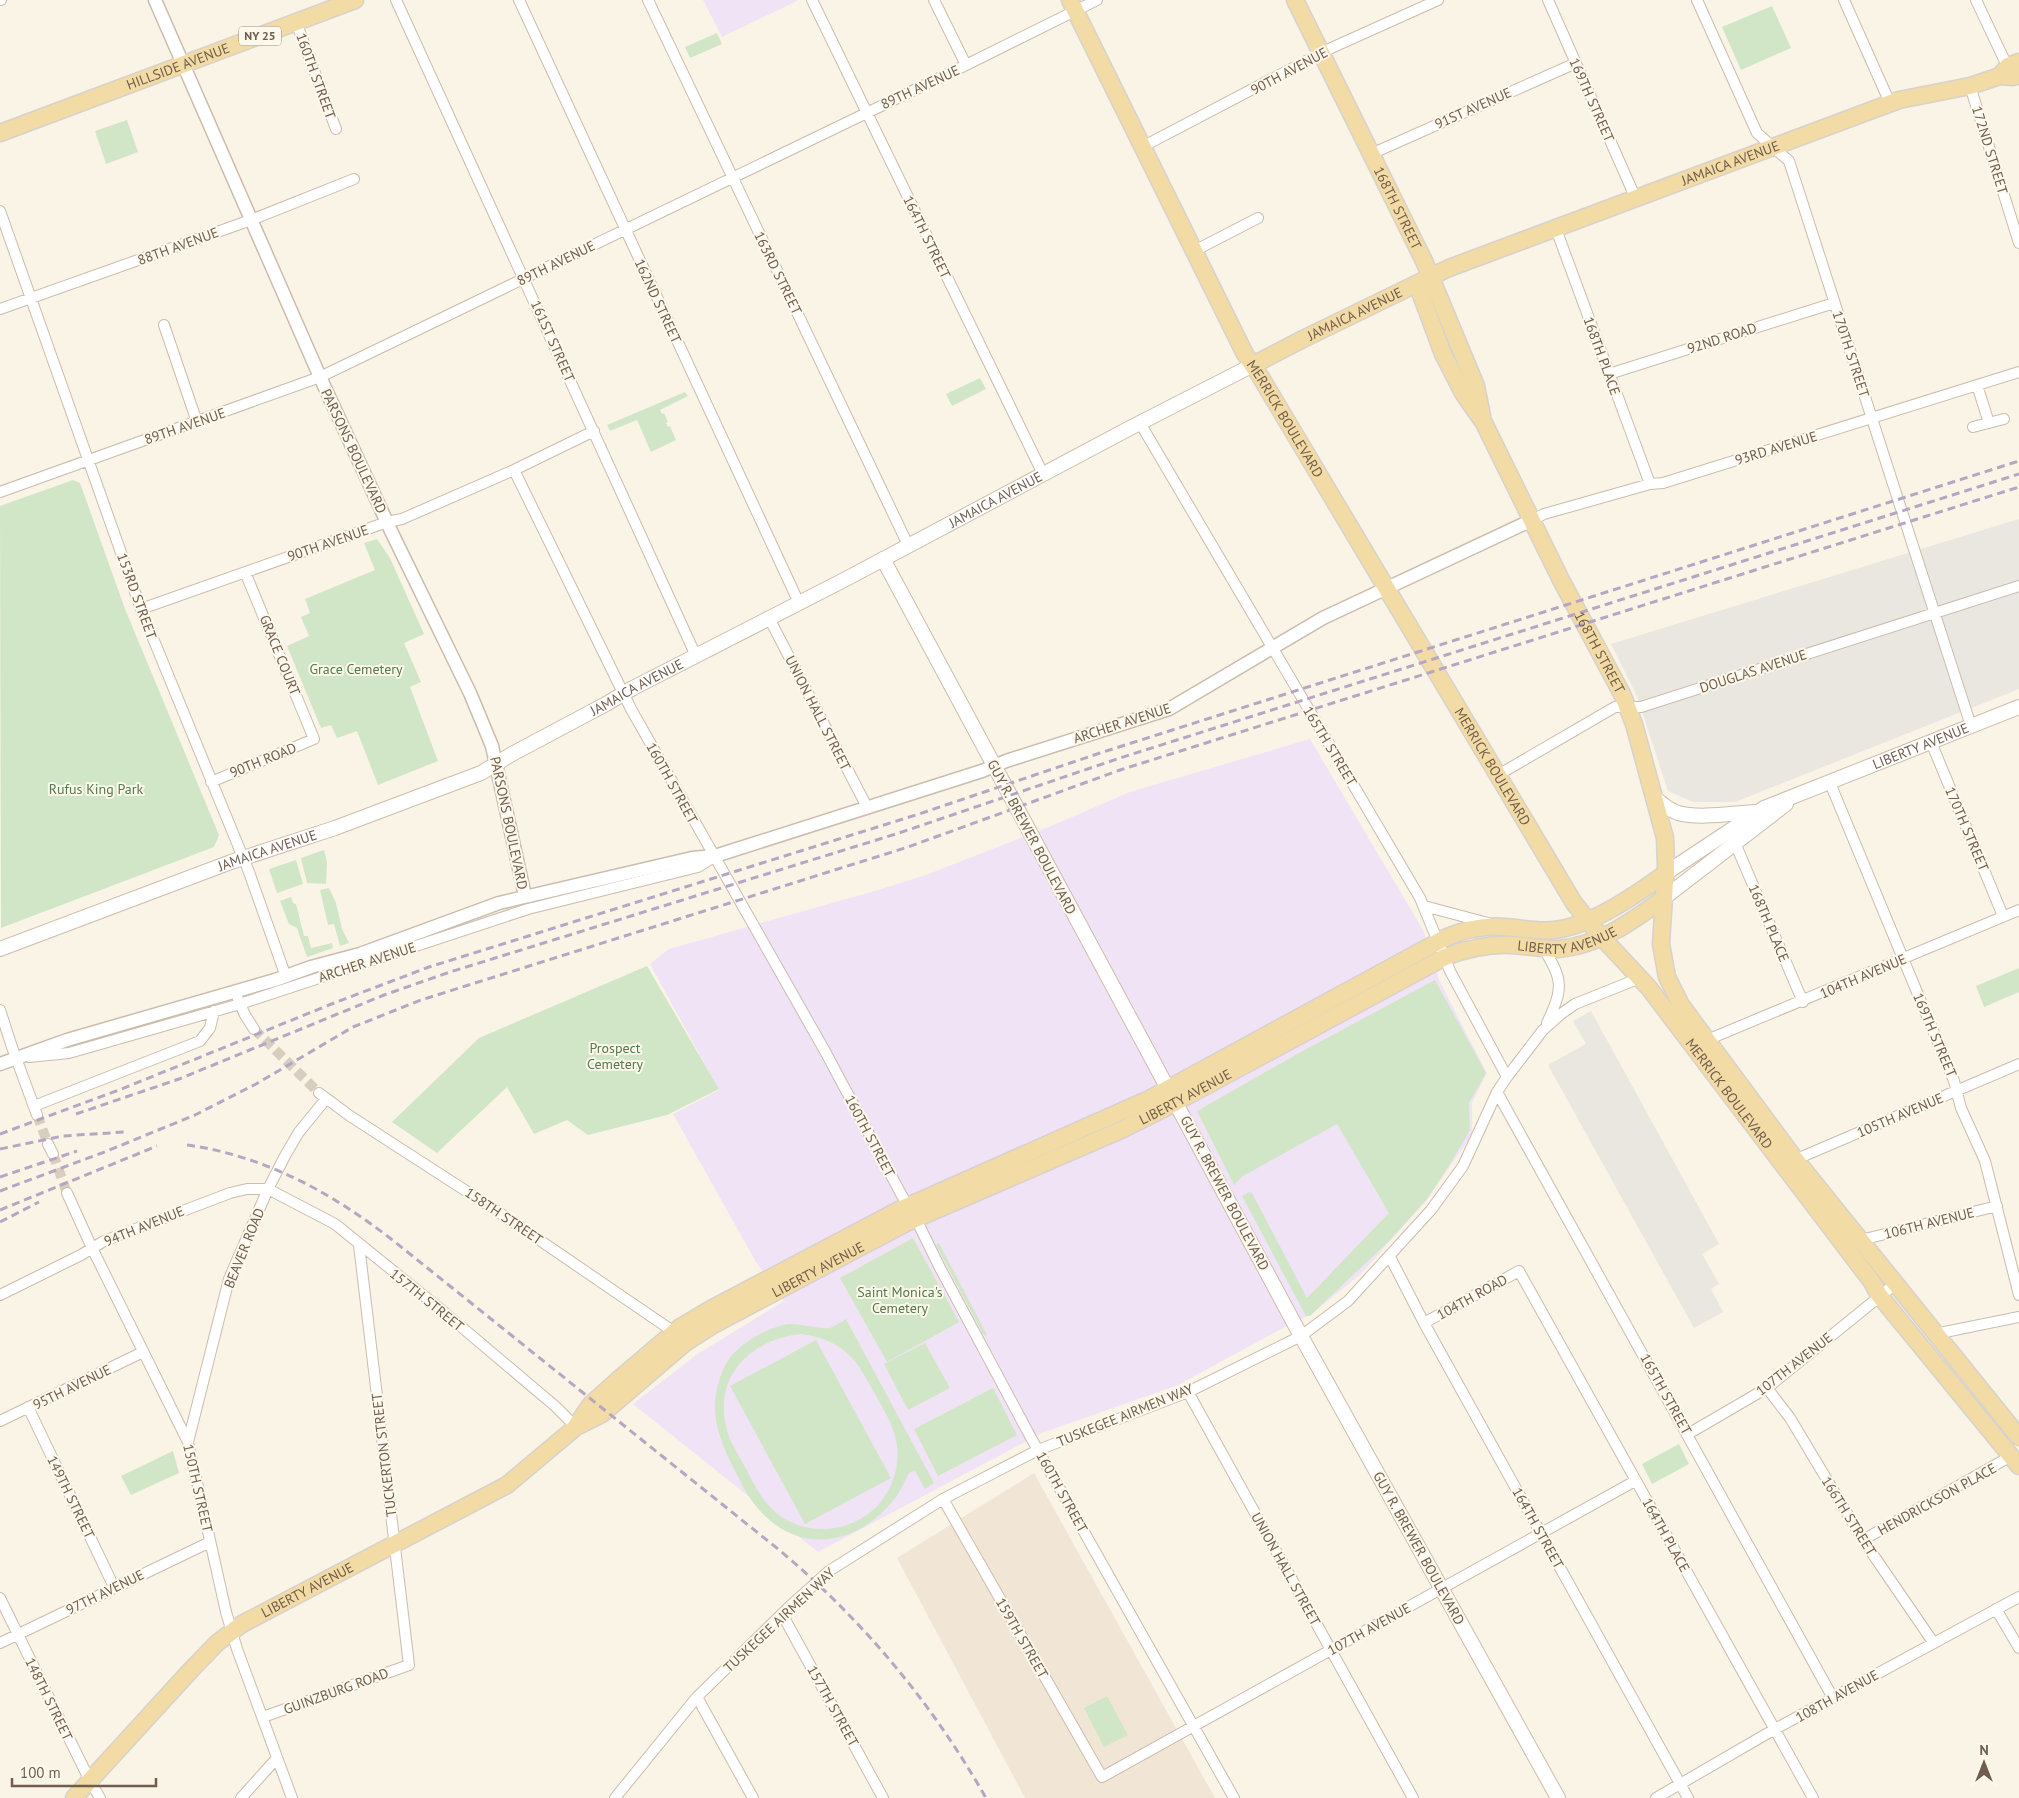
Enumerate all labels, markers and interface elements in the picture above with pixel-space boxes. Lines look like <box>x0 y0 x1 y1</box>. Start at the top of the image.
road number: NY 25 <box>239 27 281 46</box>
street label: 160TH STREET <box>292 31 340 122</box>
street label: HILLSIDE AVENUE <box>124 39 232 94</box>
street label: 90TH AVENUE <box>1247 43 1331 99</box>
street label: 169TH STREET <box>1565 55 1619 145</box>
street label: 89TH AVENUE <box>878 61 962 113</box>
street label: 91ST AVENUE <box>1432 83 1514 133</box>
street label: 172ND STREET <box>1968 104 2012 197</box>
street label: JAMAICA AVENUE <box>1678 136 1782 190</box>
street label: 168TH STREET <box>1370 164 1426 253</box>
street label: 164TH STREET <box>899 193 955 282</box>
street label: 88TH AVENUE <box>135 223 221 269</box>
street label: 163RD STREET <box>750 228 806 318</box>
street label: 89TH AVENUE <box>514 236 598 290</box>
street label: 162ND STREET <box>631 256 686 346</box>
street label: JAMAICA AVENUE <box>1304 283 1405 345</box>
street label: 161ST STREET <box>527 297 579 385</box>
street label: 170TH STREET <box>1829 308 1874 400</box>
street label: 168TH PLACE <box>1579 314 1625 398</box>
street label: 92ND ROAD <box>1685 318 1759 358</box>
street label: MERRICK BOULEVARD <box>1243 356 1327 481</box>
street label: PARSONS BOULEVARD <box>317 386 391 516</box>
street label: 89TH AVENUE <box>142 404 228 448</box>
street label: 93RD AVENUE <box>1733 427 1819 469</box>
street label: JAMAICA AVENUE <box>945 467 1045 532</box>
street label: 90TH AVENUE <box>285 521 371 565</box>
street label: 153RD STREET <box>113 550 161 642</box>
street label: 168TH STREET <box>1570 608 1629 697</box>
street label: GRACE COURT <box>256 612 304 698</box>
street label: DOUGLAS AVENUE <box>1697 645 1809 697</box>
street label: UNION HALL STREET <box>781 652 855 774</box>
street label: JAMAICA AVENUE <box>586 655 686 720</box>
park label: Grace Cemetery <box>309 660 403 678</box>
street label: ARCHER AVENUE <box>1071 699 1173 747</box>
street label: 165TH STREET <box>1299 703 1361 789</box>
street label: MERRICK BOULEVARD <box>1451 704 1535 829</box>
street label: LIBERTY AVENUE <box>1870 719 1971 773</box>
street label: 90TH ROAD <box>227 738 299 782</box>
street label: 160TH STREET <box>642 739 702 827</box>
street label: PARSONS BOULEVARD <box>486 755 532 891</box>
street label: GUY R. BREWER BOULEVARD <box>984 757 1080 917</box>
park label: Rufus King Park <box>49 780 143 798</box>
street label: 170TH STREET <box>1941 784 1993 874</box>
street label: JAMAICA AVENUE <box>214 826 319 876</box>
street label: 168TH PLACE <box>1745 882 1793 964</box>
street label: LIBERTY AVENUE <box>1517 922 1620 958</box>
street label: ARCHER AVENUE <box>316 938 418 986</box>
street label: 104TH AVENUE <box>1817 950 1909 1002</box>
street label: 169TH STREET <box>1909 990 1961 1080</box>
street label: MERRICK BOULEVARD <box>1681 1035 1777 1152</box>
park label: Prospect Cemetery <box>587 1039 644 1073</box>
street label: LIBERTY AVENUE <box>1136 1065 1234 1129</box>
street label: 105TH AVENUE <box>1854 1089 1946 1141</box>
street label: 160TH STREET <box>841 1092 899 1180</box>
street label: GUY R. BREWER BOULEVARD <box>1177 1113 1273 1273</box>
street label: 158TH STREET <box>462 1183 547 1249</box>
street label: 94TH AVENUE <box>101 1202 187 1250</box>
street label: 106TH AVENUE <box>1882 1203 1976 1243</box>
street label: BEAVER ROAD <box>220 1205 268 1291</box>
street label: LIBERTY AVENUE <box>769 1238 867 1301</box>
street label: 157TH STREET <box>386 1265 468 1335</box>
street label: 104TH ROAD <box>1433 1270 1511 1324</box>
park label: Saint Monica's Cemetery <box>857 1283 943 1317</box>
street label: 107TH AVENUE <box>1752 1328 1836 1400</box>
street label: 165TH STREET <box>1636 1350 1696 1438</box>
street label: 95TH AVENUE <box>30 1360 114 1414</box>
street label: TUSKEGEE AIRMEN WAY <box>1054 1379 1196 1451</box>
street label: TUCKERTON STREET <box>367 1392 401 1518</box>
street label: 150TH STREET <box>179 1442 217 1534</box>
street label: 160TH STREET <box>1032 1448 1092 1536</box>
street label: 149TH STREET <box>43 1453 99 1542</box>
street label: HENDRICKSON PLACE <box>1874 1459 2000 1539</box>
street label: GUY R. BREWER BOULEVARD <box>1369 1468 1469 1628</box>
street label: 166TH STREET <box>1817 1473 1881 1559</box>
street label: 164TH STREET <box>1508 1484 1568 1572</box>
street label: 164TH PLACE <box>1638 1495 1694 1575</box>
street label: UNION HALL STREET <box>1247 1509 1325 1629</box>
street label: LIBERTY AVENUE <box>258 1558 357 1621</box>
street label: TUSKEGEE AIRMEN WAY <box>720 1564 839 1676</box>
street label: 97TH AVENUE <box>63 1565 147 1619</box>
street label: 159TH STREET <box>992 1594 1052 1682</box>
street label: 107TH AVENUE <box>1324 1599 1414 1659</box>
street label: 148TH STREET <box>21 1655 77 1744</box>
street label: 157TH STREET <box>803 1662 863 1750</box>
street label: GUINZBURG ROAD <box>281 1664 391 1718</box>
street label: 108TH AVENUE <box>1792 1666 1882 1726</box>
north arrow <box>1959 1738 2009 1788</box>
text: N <box>1979 1741 1989 1759</box>
scale bar <box>12 1756 156 1788</box>
text: 100 m <box>20 1763 61 1782</box>

